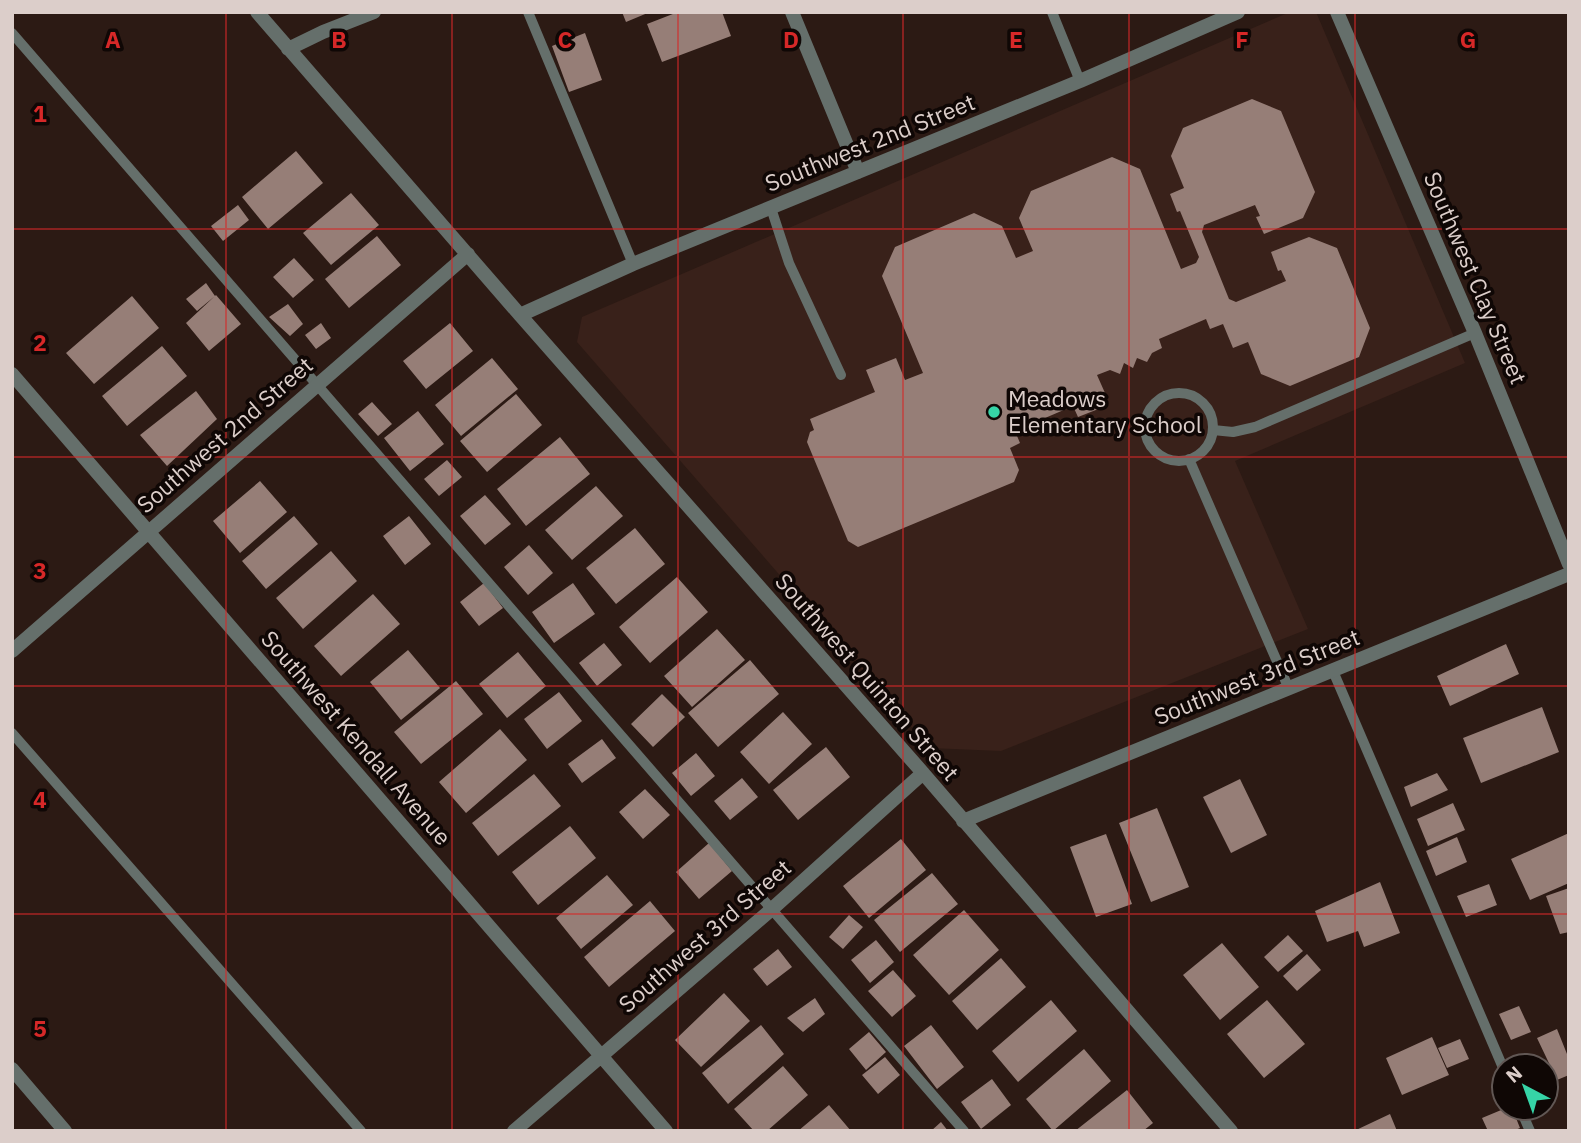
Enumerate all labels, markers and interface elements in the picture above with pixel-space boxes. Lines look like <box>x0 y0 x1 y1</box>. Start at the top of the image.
text: A <box>105 24 121 54</box>
text: B <box>331 24 347 54</box>
text: C <box>558 24 573 54</box>
text: D <box>783 24 799 54</box>
text: E <box>1009 24 1023 54</box>
text: F <box>1235 24 1249 54</box>
text: G <box>1460 24 1476 54</box>
street label: Southwest 2nd Street <box>760 86 979 198</box>
text: 1 <box>33 98 47 128</box>
street label: Southwest Clay Street <box>1418 167 1534 388</box>
text: 2 <box>33 327 47 357</box>
street label: Southwest 2nd Street <box>130 350 319 519</box>
place label: Meadows Elementary School <box>1008 383 1202 439</box>
marker: Meadows Elementary School <box>986 404 1002 420</box>
text: 3 <box>33 555 47 585</box>
street label: Southwest Quinton Street <box>769 566 966 786</box>
street label: Southwest 3rd Street <box>1149 621 1364 731</box>
street label: Southwest Kendall Avenue <box>255 624 458 851</box>
text: 4 <box>33 784 47 814</box>
street label: Southwest 3rd Street <box>612 852 797 1018</box>
text: 5 <box>33 1013 47 1043</box>
north arrow <box>1490 1052 1560 1122</box>
text: N <box>1501 1061 1527 1088</box>

